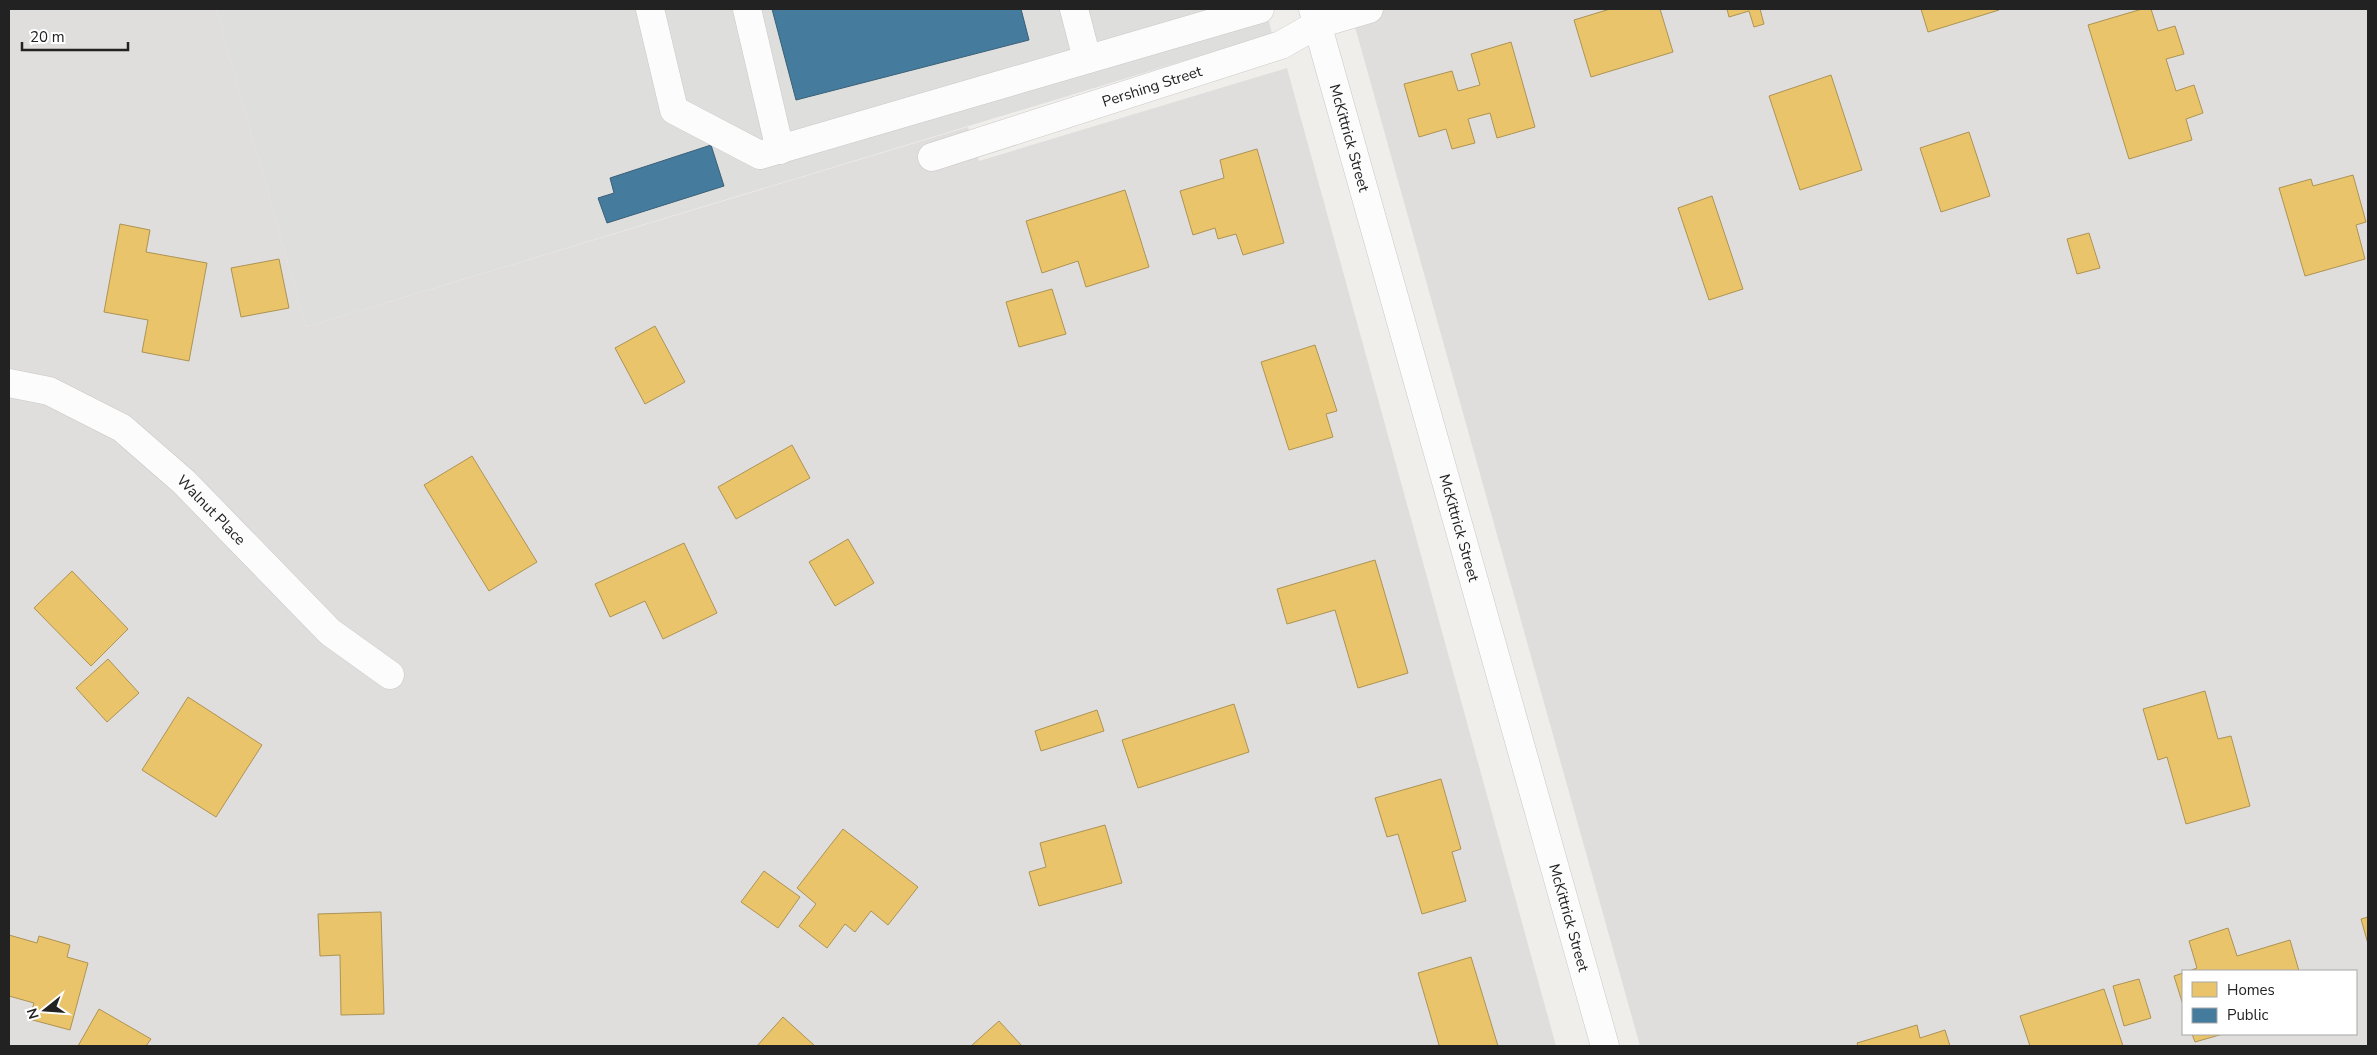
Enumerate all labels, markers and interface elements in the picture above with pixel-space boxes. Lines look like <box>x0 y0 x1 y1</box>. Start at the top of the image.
scale bar <box>22 20 129 52</box>
text: 20 m <box>30 27 65 47</box>
street label: Pershing Street <box>1099 61 1205 112</box>
street label: McKittrick Street <box>1325 82 1374 195</box>
street label: Walnut Place <box>172 471 250 550</box>
street label: McKittrick Street <box>1434 472 1484 585</box>
street label: McKittrick Street <box>1544 861 1594 975</box>
legend <box>2182 970 2357 1035</box>
text: Homes <box>2227 980 2275 1000</box>
north arrow <box>20 985 70 1035</box>
text: Public <box>2227 1005 2268 1025</box>
text: N <box>22 1006 44 1021</box>

